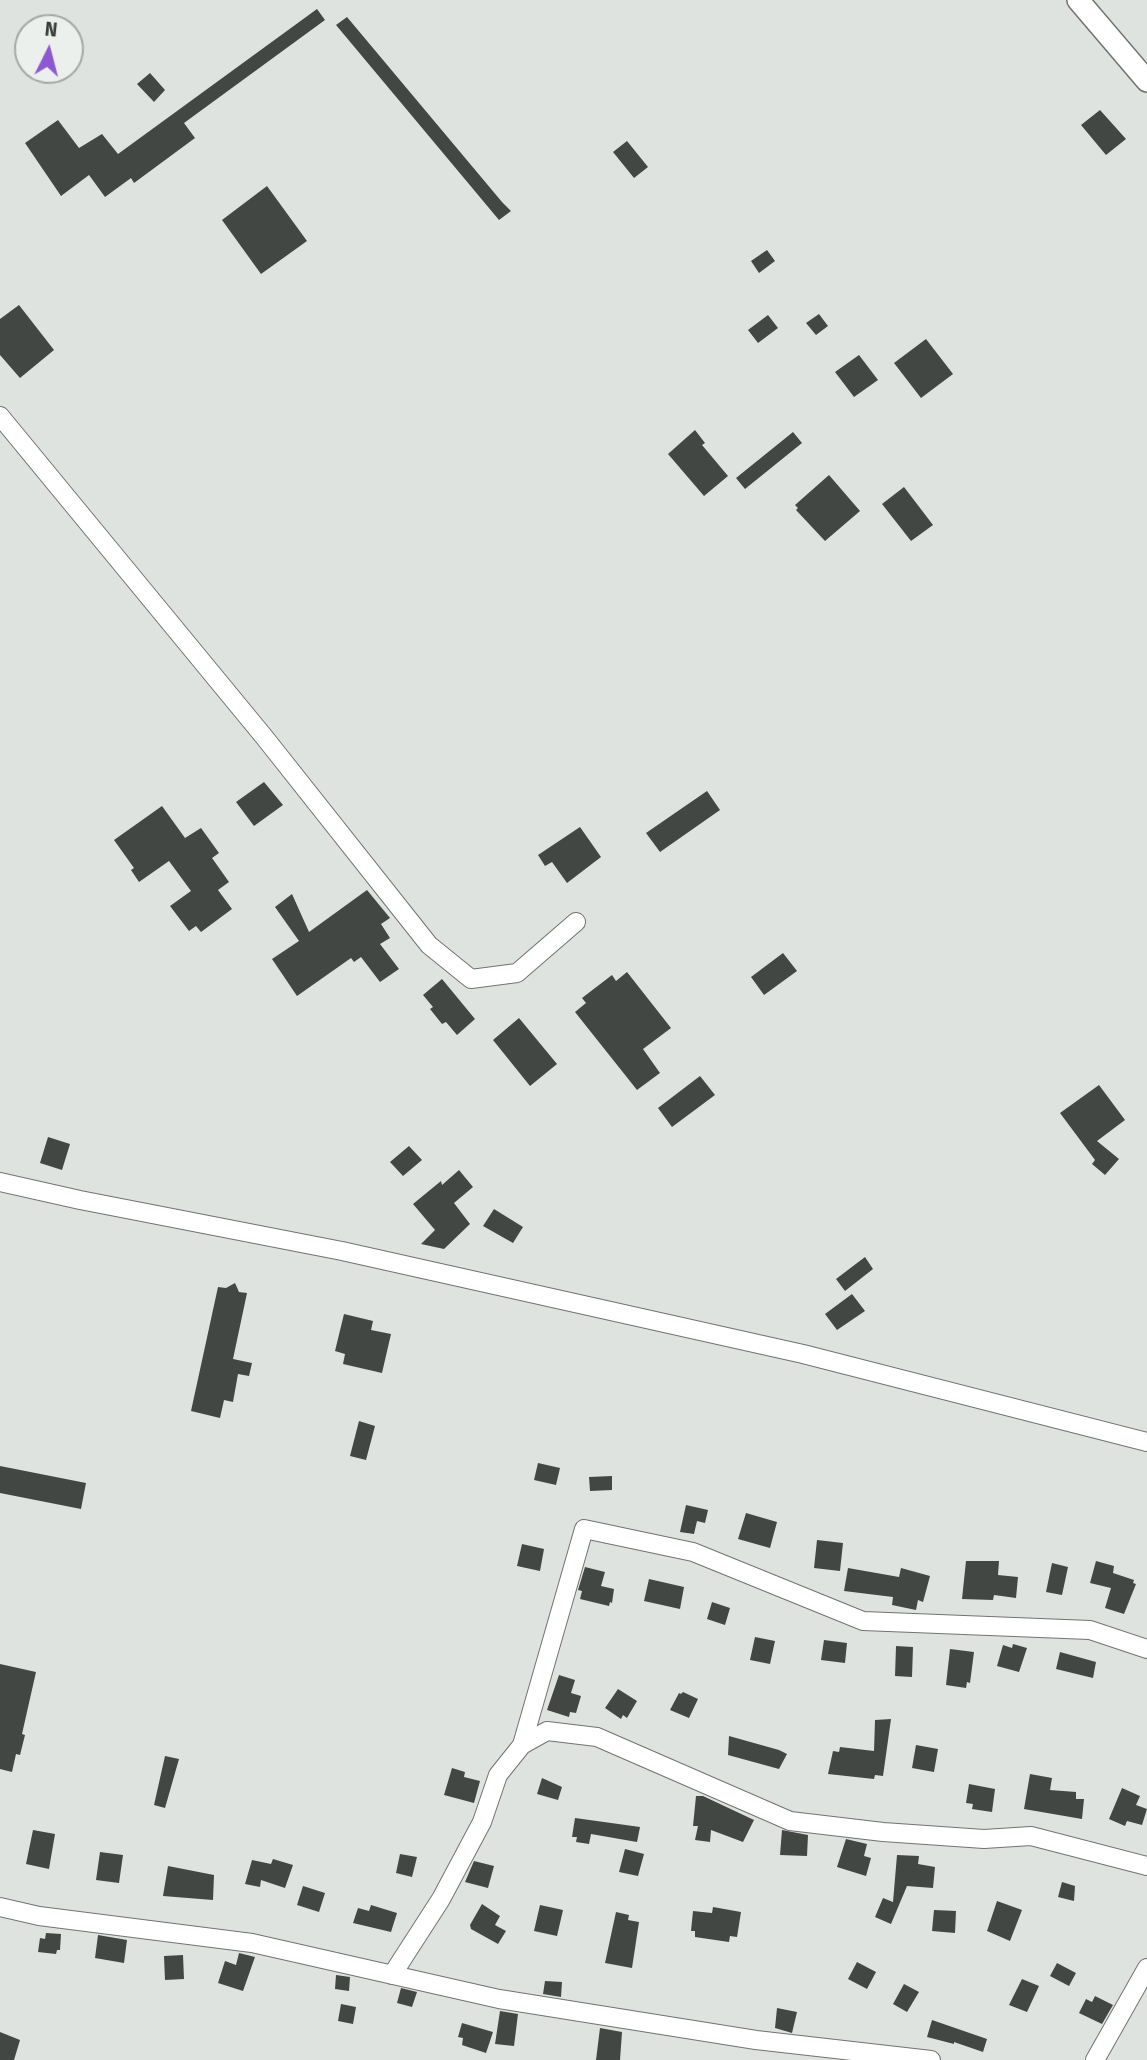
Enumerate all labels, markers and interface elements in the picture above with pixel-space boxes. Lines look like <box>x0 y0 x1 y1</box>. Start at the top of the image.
north arrow <box>14 14 84 84</box>
text: N <box>44 18 59 42</box>

